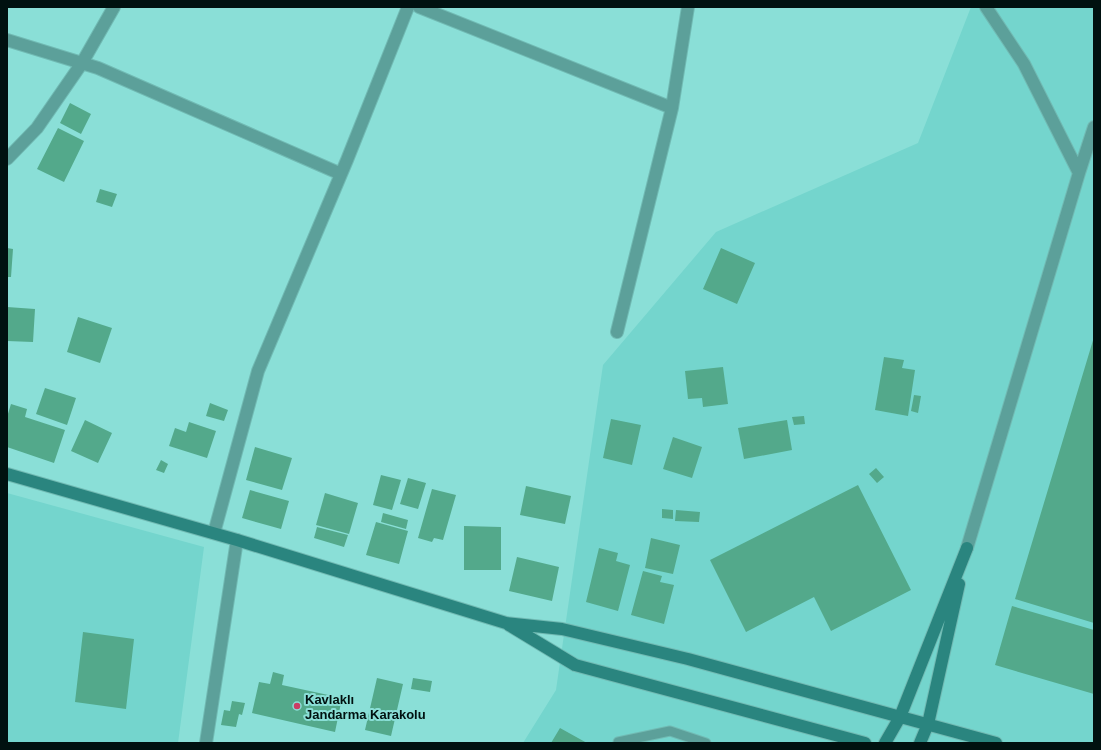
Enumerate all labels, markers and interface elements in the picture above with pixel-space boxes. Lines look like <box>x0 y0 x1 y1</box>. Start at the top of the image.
place label: Kavlaklı Jandarma Karakolu <box>305 692 426 722</box>
marker: Kavlaklı Jandarma Karakolu <box>292 701 302 711</box>

